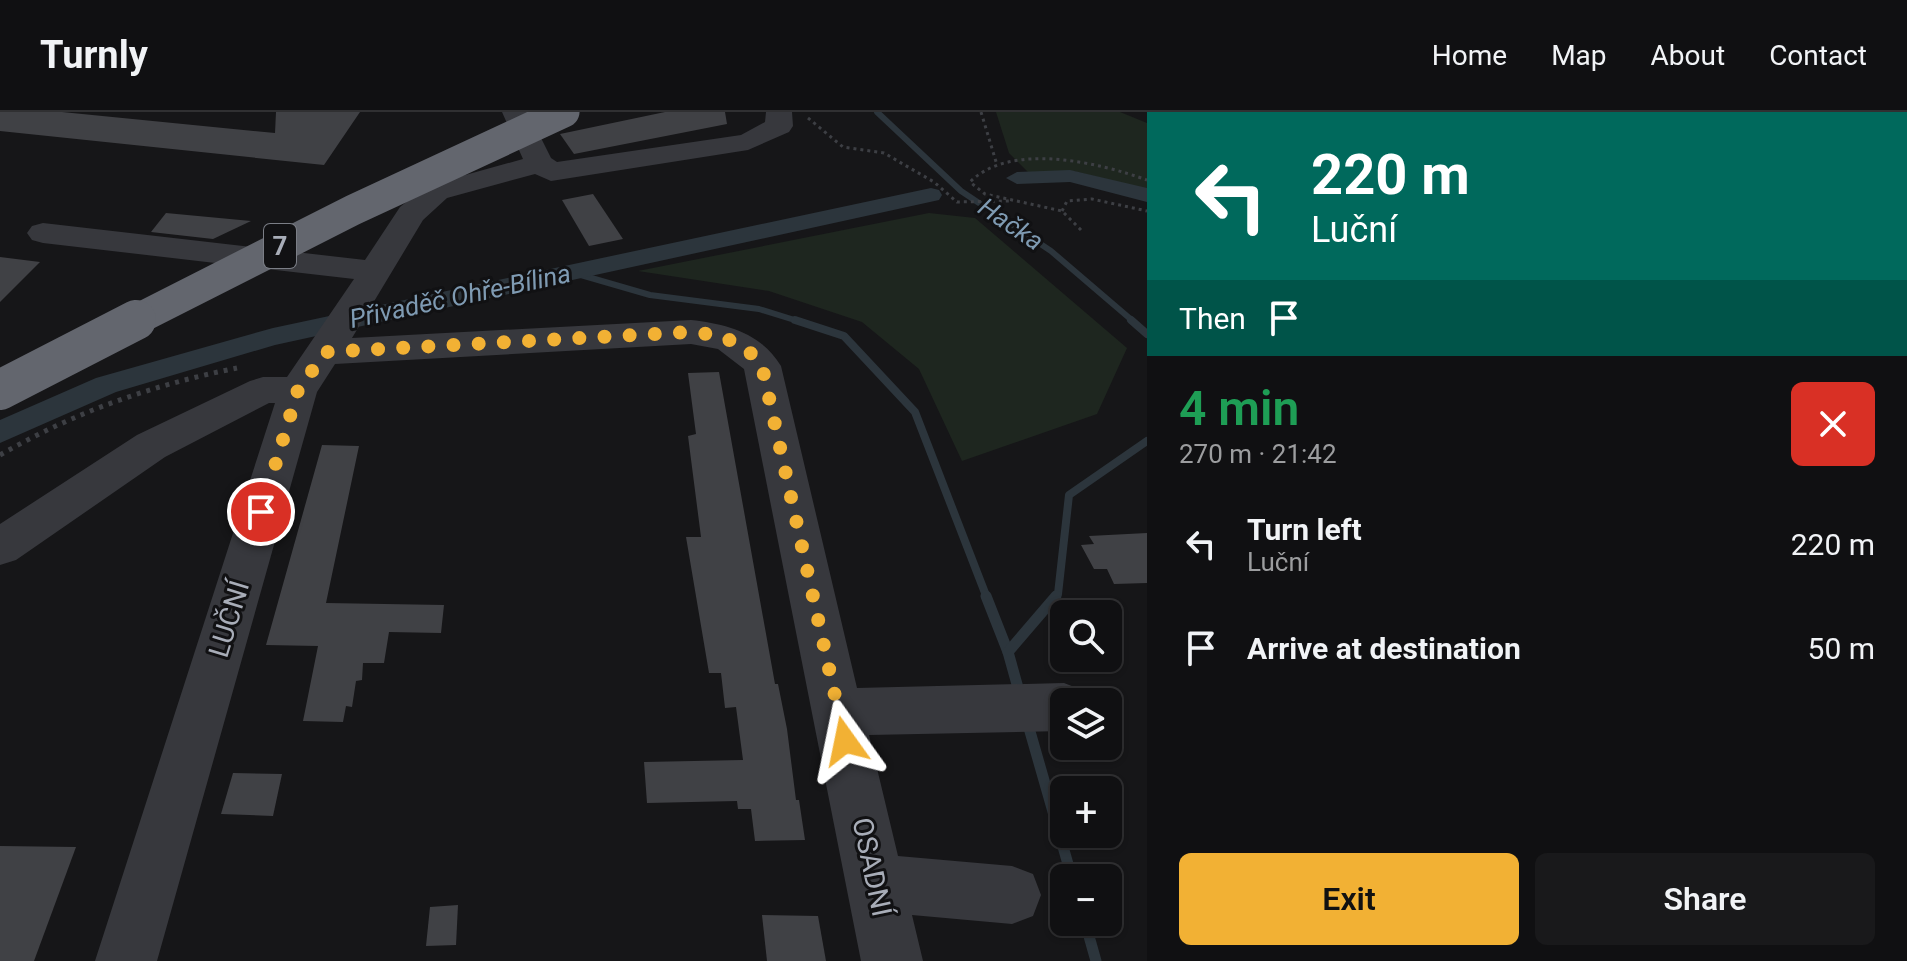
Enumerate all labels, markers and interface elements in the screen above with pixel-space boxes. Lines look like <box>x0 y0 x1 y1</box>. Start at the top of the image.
text: Turnly <box>40 33 148 77</box>
text: Home <box>1432 39 1507 72</box>
text: Map <box>1551 39 1607 72</box>
text: About <box>1651 39 1725 72</box>
text: Contact <box>1769 39 1867 72</box>
text: 220 m <box>1311 142 1470 208</box>
icon: left <box>1179 144 1283 248</box>
water label: Hačka <box>973 192 1049 256</box>
text: Luční <box>1311 209 1397 251</box>
road number: 7 <box>264 224 296 268</box>
water label: Přivaděč Ohře-Bílina <box>347 258 573 334</box>
icon: arrive <box>1262 296 1306 340</box>
text: Then <box>1179 301 1246 336</box>
text: 4 min <box>1179 380 1299 437</box>
button: close <box>1791 382 1875 466</box>
text: 270 m · 21:42 <box>1179 439 1337 469</box>
pin <box>227 478 295 546</box>
icon: arrive <box>239 490 283 534</box>
text: Turn left <box>1247 512 1362 547</box>
icon: left <box>1179 522 1223 566</box>
text: 220 m <box>1791 527 1875 562</box>
text: Luční <box>1247 547 1309 577</box>
street label: LUČNÍ <box>202 575 257 661</box>
map controls <box>1050 600 1122 936</box>
button: search <box>1050 600 1122 672</box>
icon: arrive <box>1179 626 1223 670</box>
text: Arrive at destination <box>1247 631 1521 666</box>
text: 50 m <box>1808 631 1875 666</box>
button: layers <box>1050 688 1122 760</box>
position arrow <box>803 699 887 783</box>
button: + <box>1050 776 1122 848</box>
street label: OSADNÍ <box>845 815 899 921</box>
button: Exit <box>1179 853 1519 945</box>
button: Share <box>1535 853 1875 945</box>
button: − <box>1050 864 1122 936</box>

